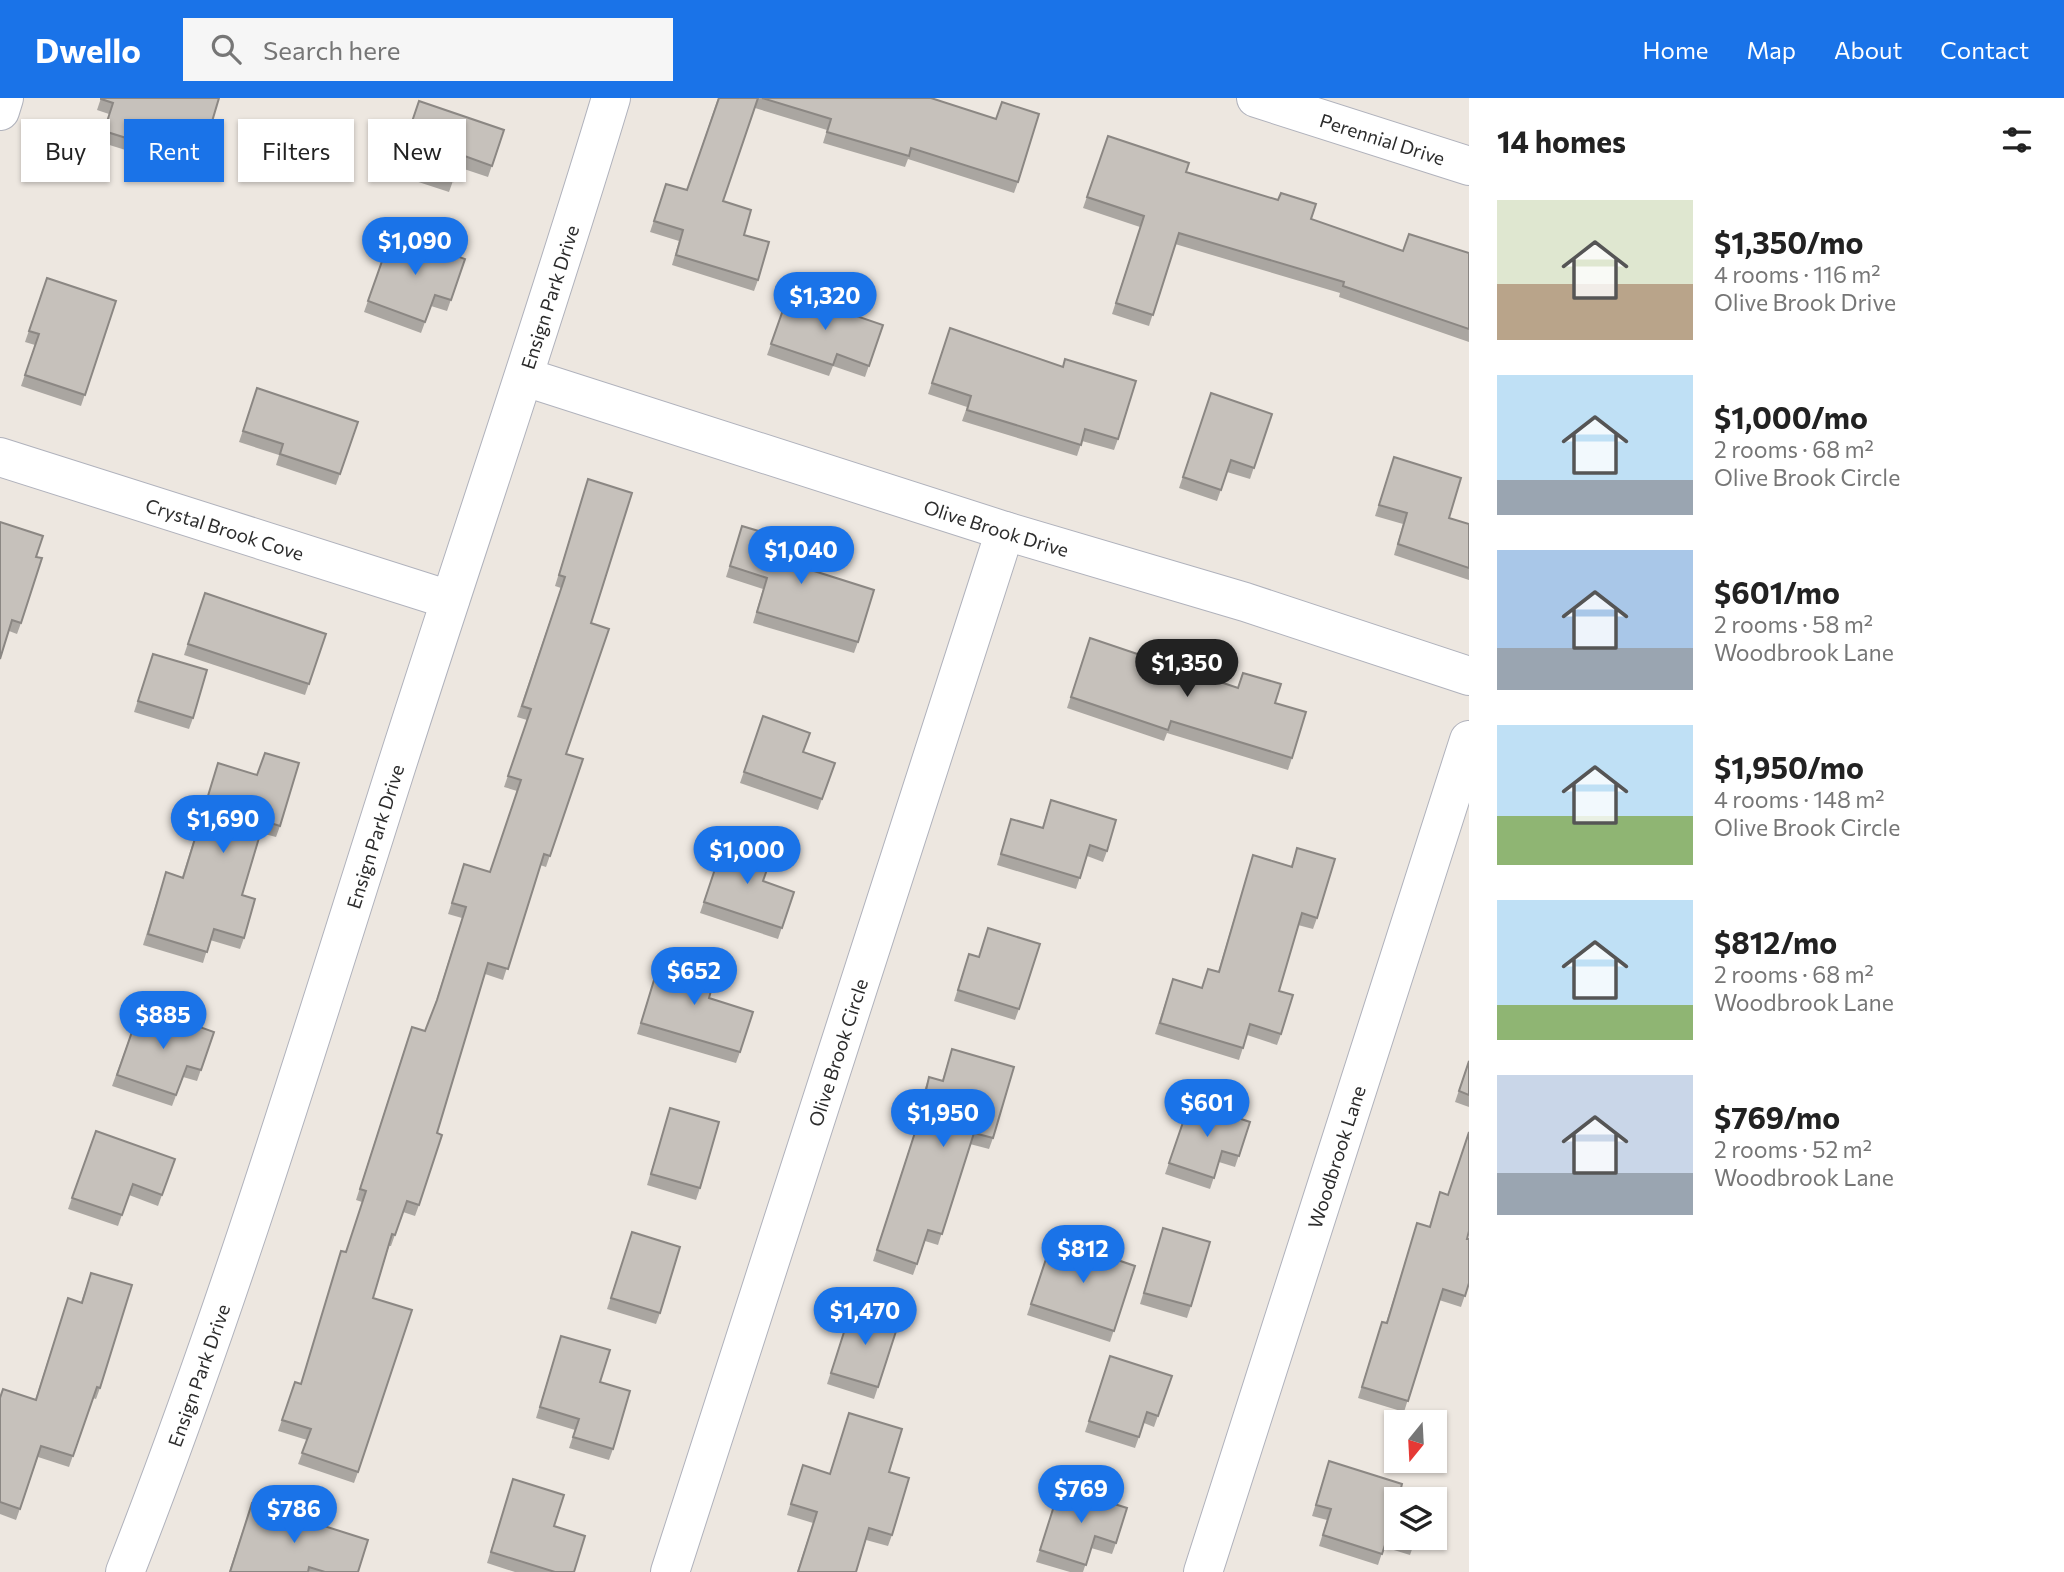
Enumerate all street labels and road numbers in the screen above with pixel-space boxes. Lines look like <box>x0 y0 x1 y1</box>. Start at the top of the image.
street label: Perennial Drive <box>1317 108 1448 169</box>
street label: Ensign Park Drive <box>515 222 583 372</box>
street label: Crystal Brook Cove <box>143 493 307 564</box>
street label: Olive Brook Drive <box>921 494 1072 561</box>
street label: Ensign Park Drive <box>341 761 408 911</box>
street label: Olive Brook Circle <box>803 975 872 1129</box>
street label: Woodbrook Lane <box>1302 1082 1369 1231</box>
street label: Ensign Park Drive <box>162 1301 234 1450</box>

